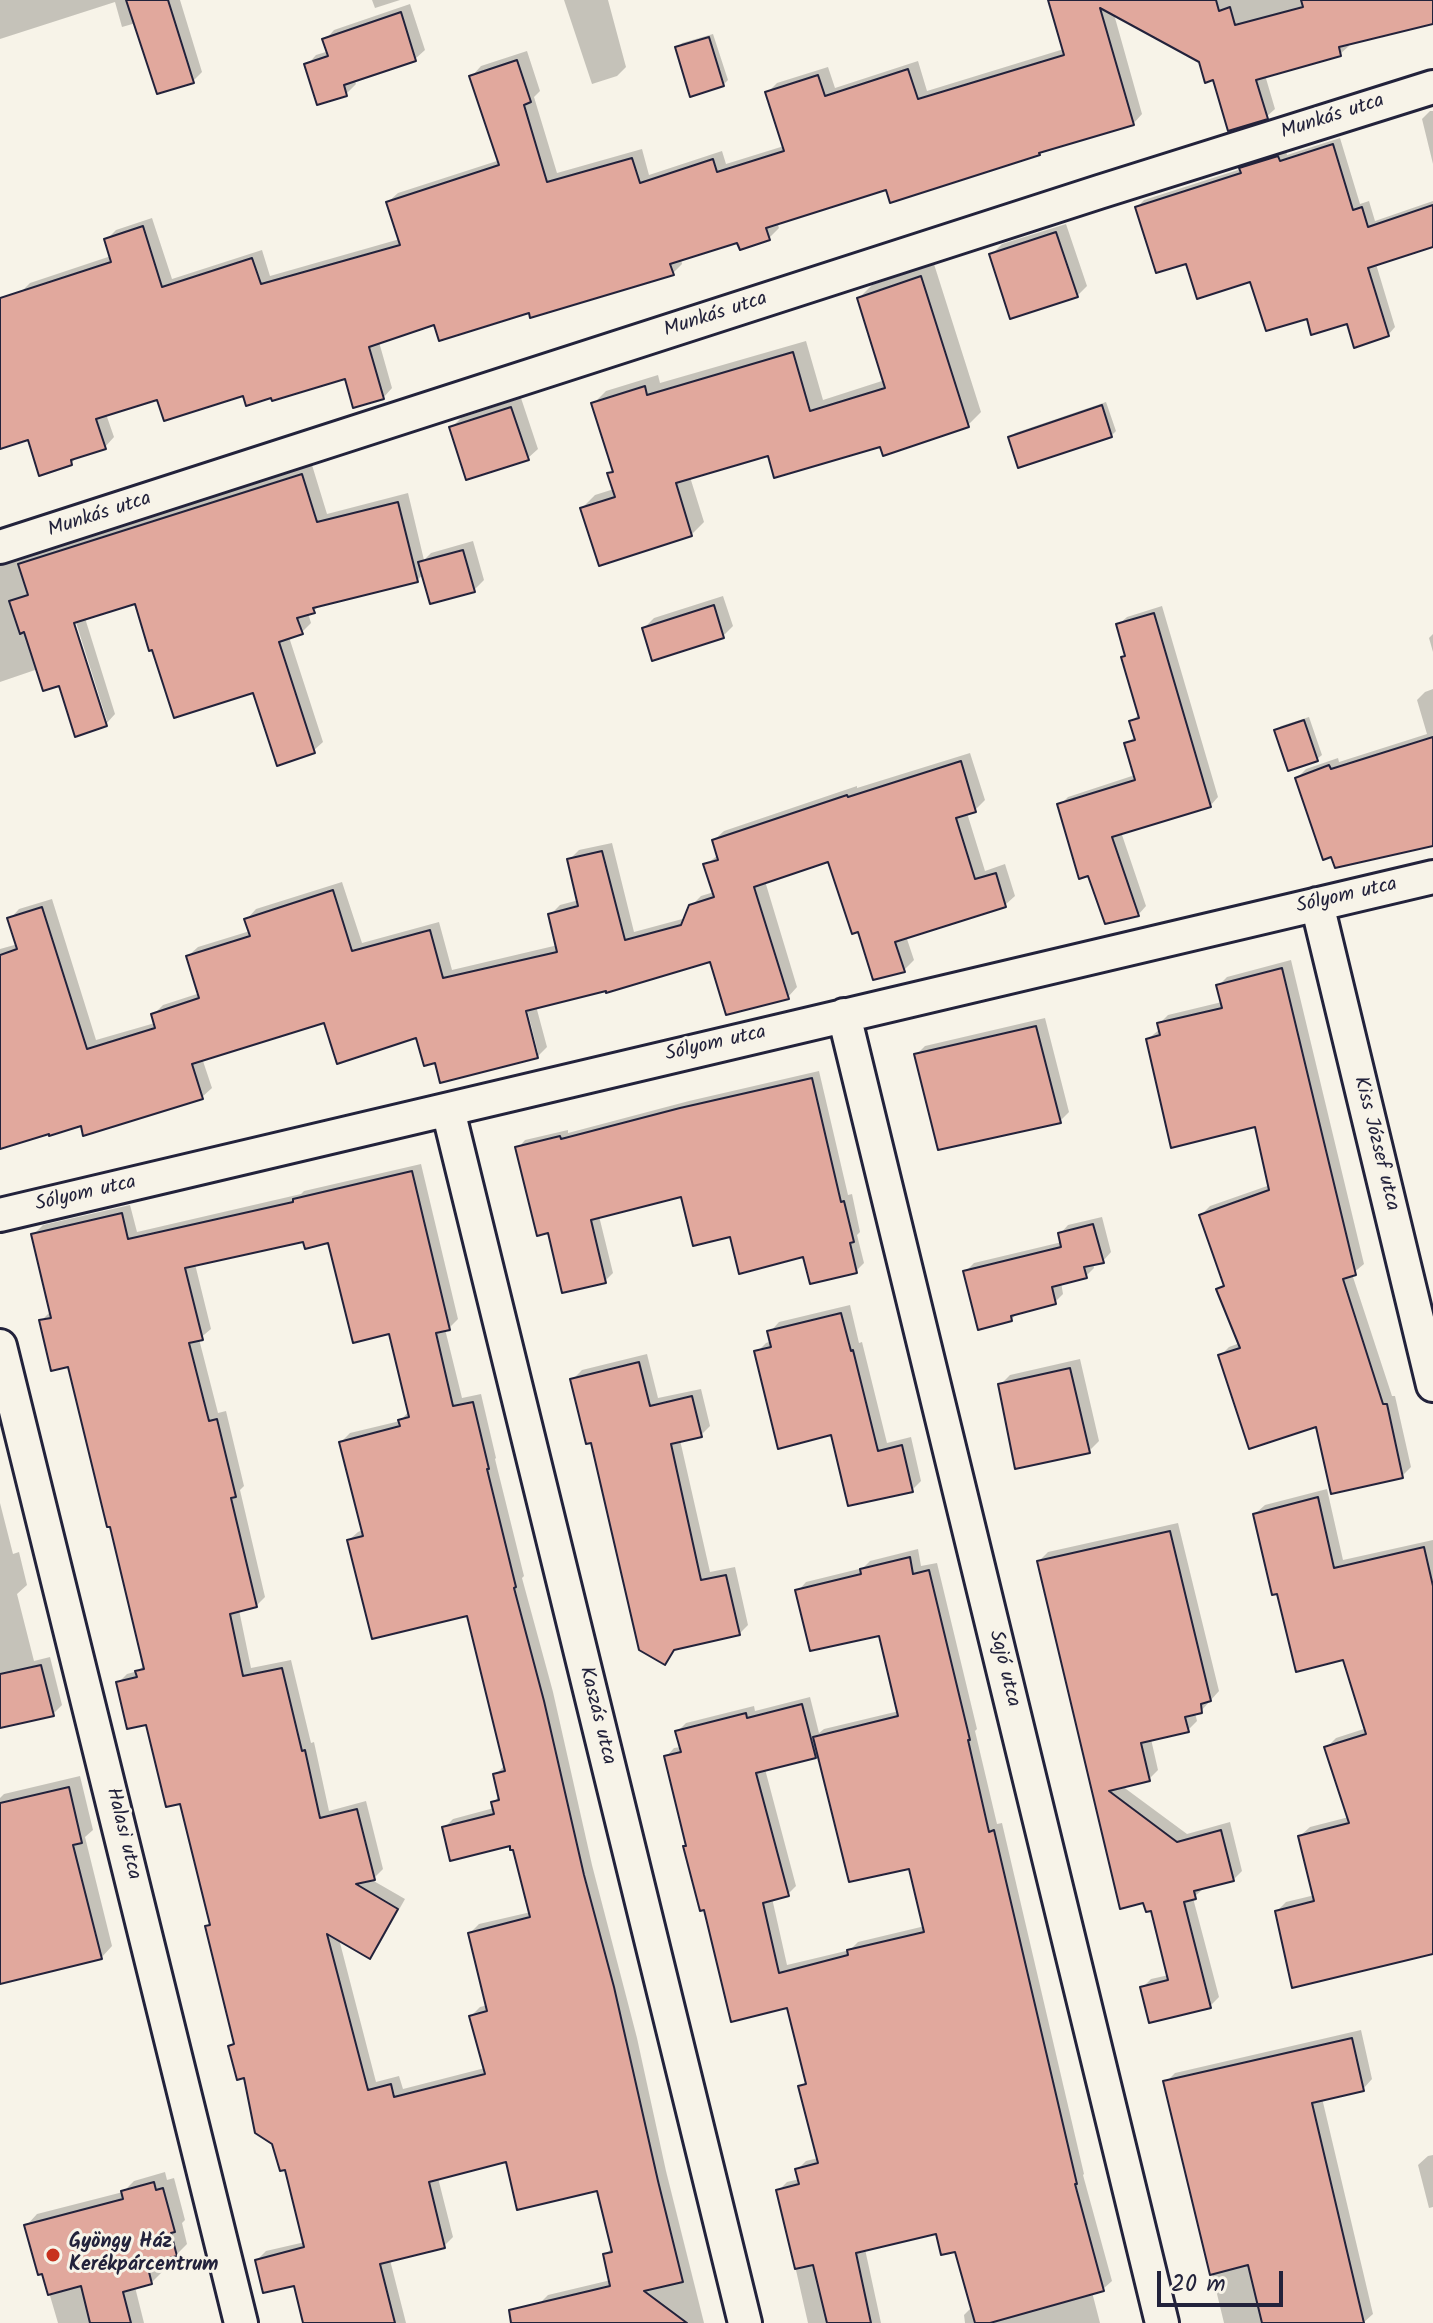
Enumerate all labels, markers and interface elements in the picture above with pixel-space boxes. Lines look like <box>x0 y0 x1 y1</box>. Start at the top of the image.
street label: Munkás utca <box>1278 90 1388 146</box>
street label: Munkás utca <box>661 288 771 344</box>
street label: Munkás utca <box>45 488 155 544</box>
street label: Sólyom utca <box>1294 874 1400 920</box>
street label: Sólyom utca <box>663 1022 769 1068</box>
street label: Kiss József utca <box>1347 1074 1403 1214</box>
street label: Sólyom utca <box>33 1172 139 1218</box>
street label: Sajó utca <box>982 1628 1024 1710</box>
street label: Kaszás utca <box>572 1665 620 1767</box>
street label: Halasi utca <box>99 1785 145 1883</box>
place label: Gyöngy Ház Kerékpárcentrum <box>69 2232 218 2279</box>
marker: Gyöngy Ház Kerékpárcentrum <box>44 2246 62 2264</box>
scale bar <box>1161 2255 1287 2305</box>
text: 20 m <box>1171 2265 1226 2304</box>

